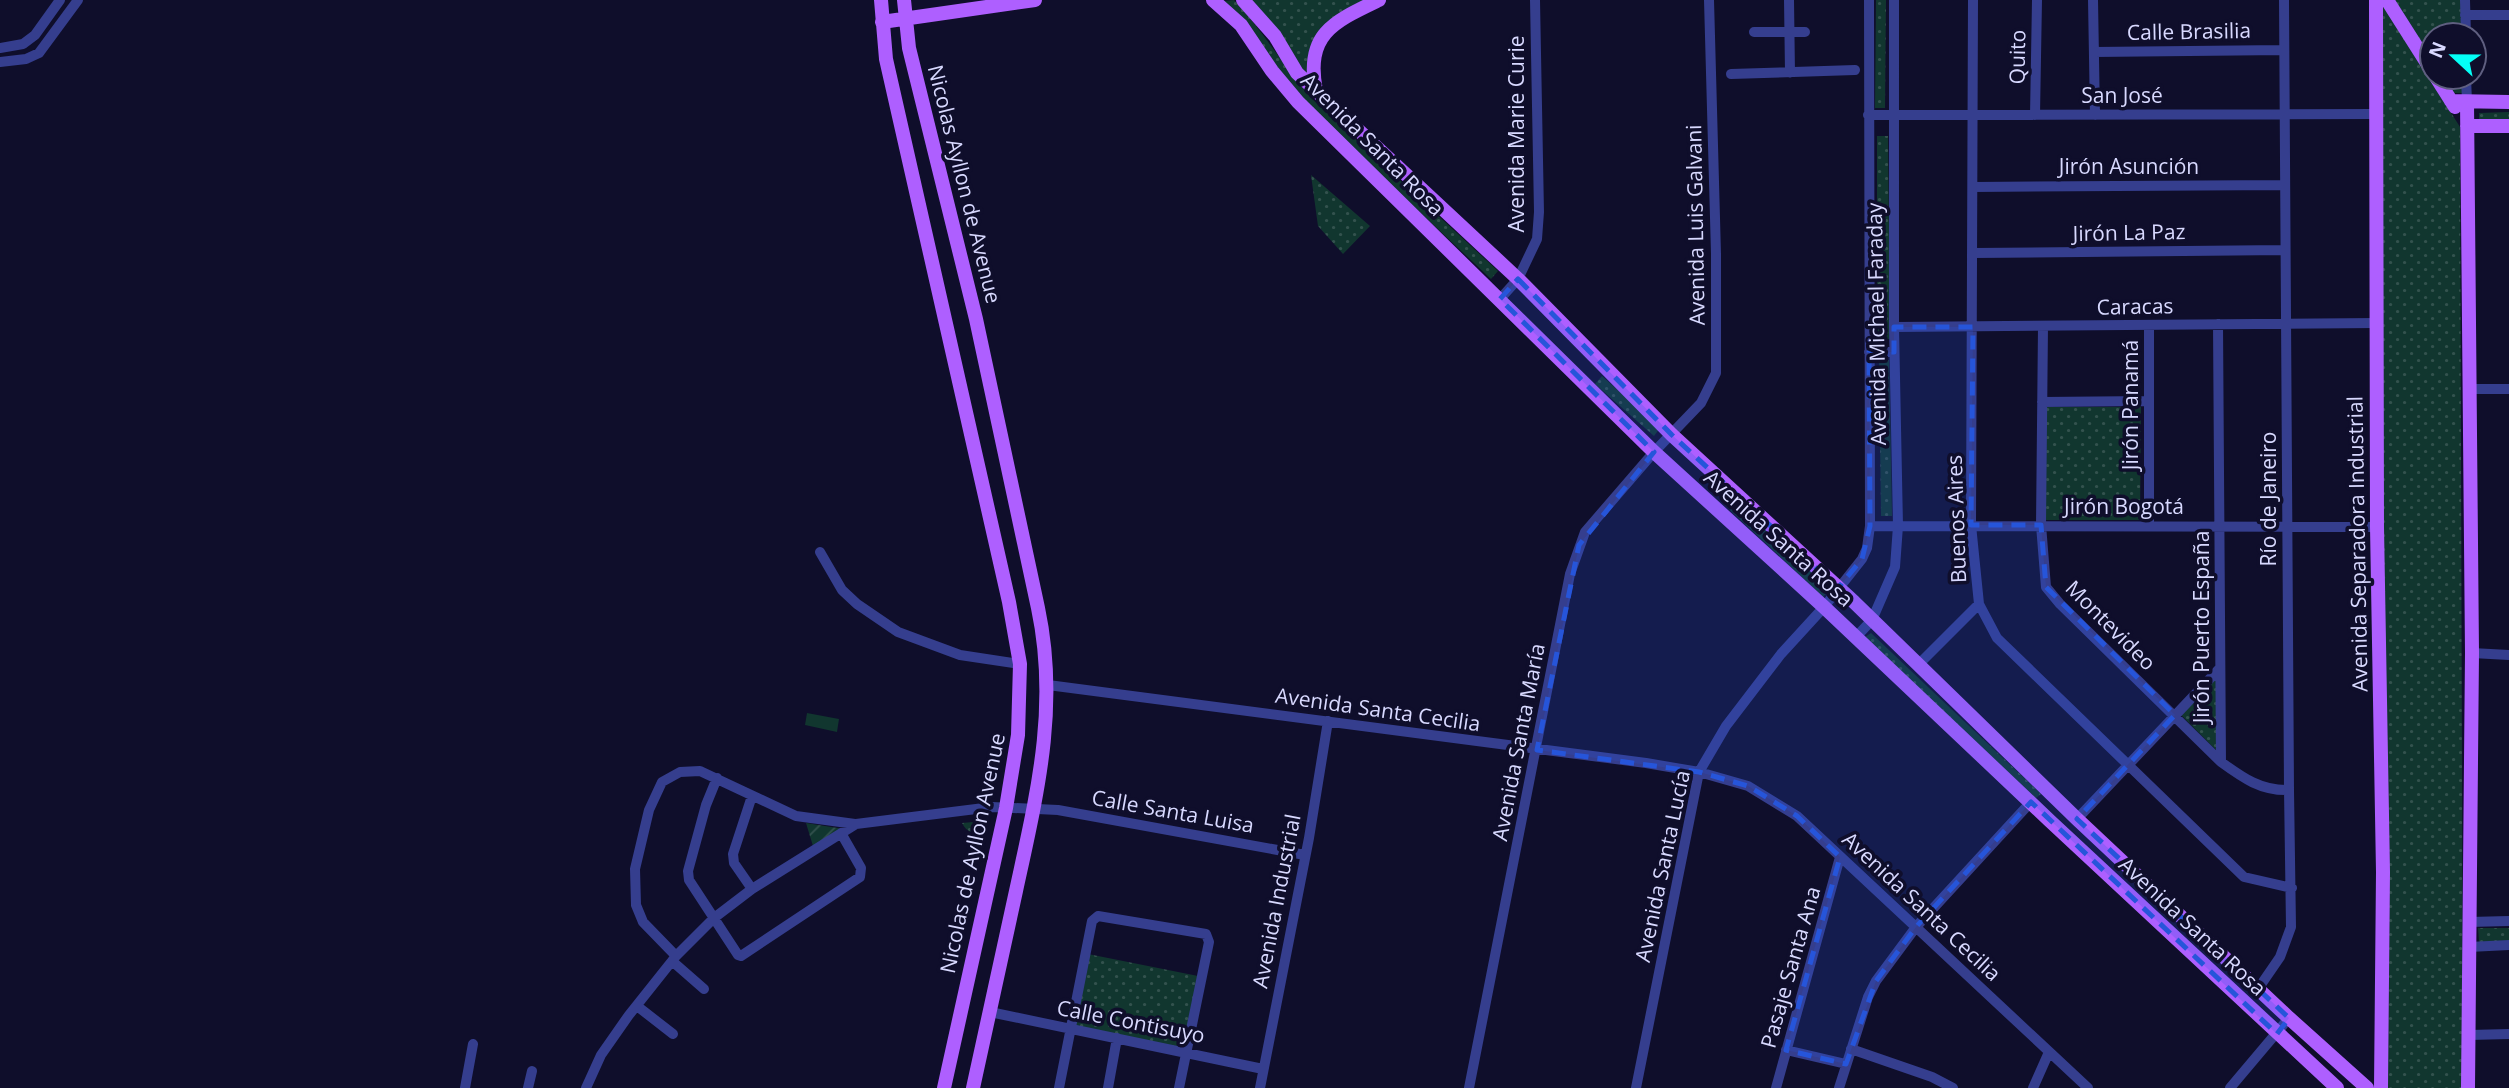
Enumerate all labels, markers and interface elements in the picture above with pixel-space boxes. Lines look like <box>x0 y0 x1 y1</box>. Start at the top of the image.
street label: Calle Brasilia <box>2127 16 2251 46</box>
north arrow <box>2418 21 2488 91</box>
street label: Quito <box>2003 29 2031 85</box>
street label: Avenida Marie Curie <box>1502 35 1530 233</box>
text: N <box>2422 38 2452 62</box>
street label: Nicolas Ayllon de Avenue <box>922 62 1008 306</box>
street label: Avenida Santa Rosa <box>1295 66 1451 222</box>
street label: San José <box>2081 81 2163 109</box>
street label: Avenida Luis Galvani <box>1679 124 1711 326</box>
street label: Jirón Asunción <box>2057 152 2199 180</box>
street label: Avenida Michael Faraday <box>1860 202 1892 446</box>
street label: Jirón La Paz <box>2070 217 2186 247</box>
street label: Caracas <box>2096 291 2174 321</box>
street label: Jirón Panamá <box>2116 340 2144 472</box>
street label: Avenida Separadora Industrial <box>2340 396 2374 692</box>
street label: Río de Janeiro <box>2254 432 2282 566</box>
street label: Buenos Aires <box>1940 454 1972 584</box>
street label: Avenida Santa Rosa <box>1698 463 1860 613</box>
street label: Jirón Bogotá <box>2062 492 2184 520</box>
street label: Jirón Puerto España <box>2187 531 2215 725</box>
street label: Montevideo <box>2060 574 2162 676</box>
street label: Avenida Santa María <box>1485 641 1551 843</box>
street label: Avenida Santa Cecilia <box>1274 681 1482 737</box>
street label: Nicolas de Ayllon Avenue <box>933 730 1011 976</box>
street label: Avenida Santa Lucía <box>1628 768 1696 964</box>
street label: Calle Santa Luisa <box>1090 783 1256 839</box>
street label: Avenida Industrial <box>1245 812 1307 990</box>
street label: Avenida Santa Cecilia <box>1837 825 2007 987</box>
street label: Avenida Santa Rosa <box>2113 850 2273 1002</box>
street label: Pasaje Santa Ana <box>1754 883 1826 1051</box>
street label: Calle Contisuyo <box>1055 993 1207 1049</box>

